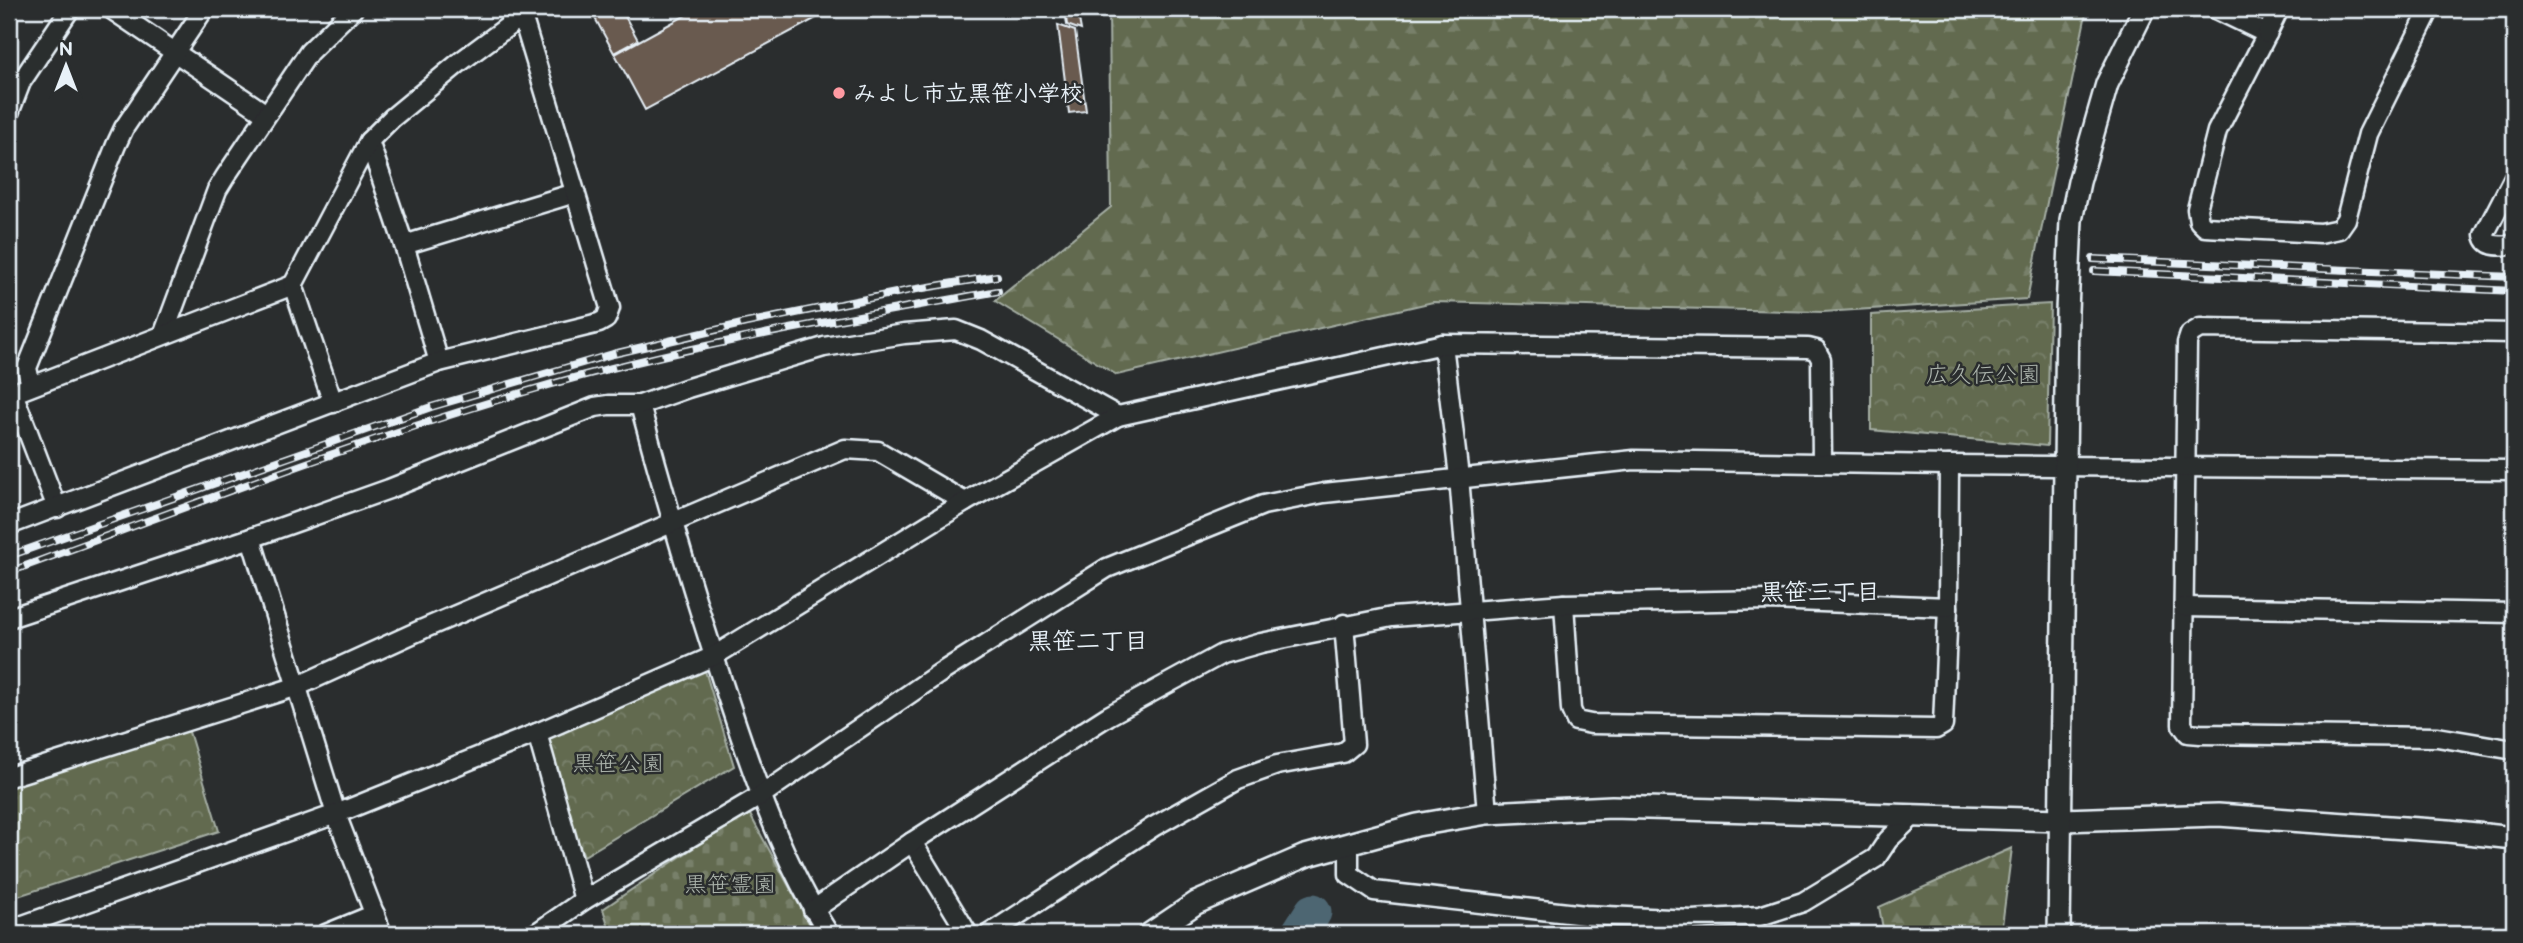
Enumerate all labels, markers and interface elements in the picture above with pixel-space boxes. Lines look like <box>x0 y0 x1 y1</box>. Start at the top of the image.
north arrow <box>32 32 102 102</box>
text: N <box>59 39 73 62</box>
place label: みよし市立黒笹小学校 <box>853 80 1083 108</box>
marker: みよし市立黒笹小学校 <box>831 85 847 101</box>
park label: 広久伝公園 <box>1926 361 2041 389</box>
district label: 黒笹三丁目 <box>1760 578 1880 607</box>
district label: 黒笹二丁目 <box>1028 627 1148 656</box>
park label: 黒笹公園 <box>572 750 664 778</box>
park label: 黒笹霊園 <box>684 871 776 899</box>

